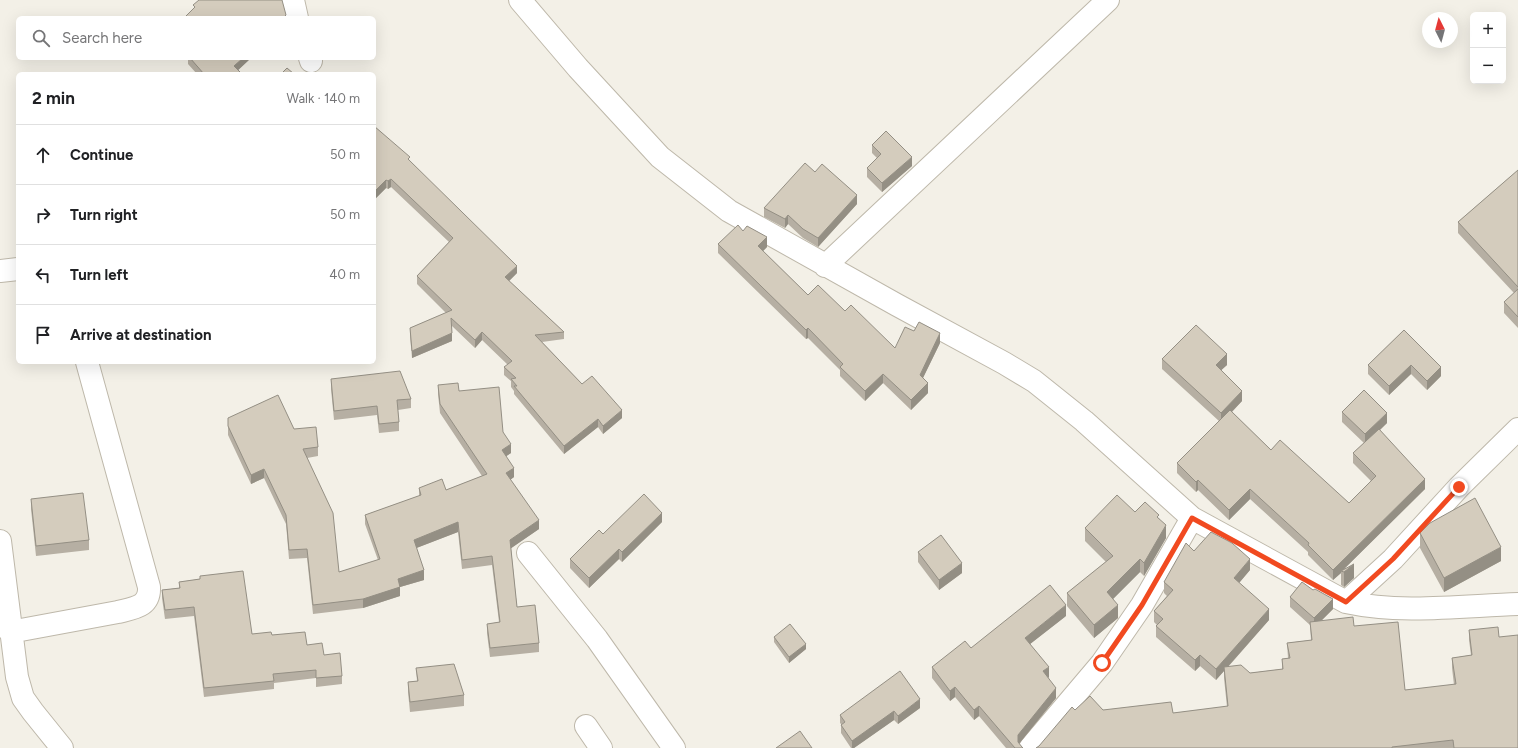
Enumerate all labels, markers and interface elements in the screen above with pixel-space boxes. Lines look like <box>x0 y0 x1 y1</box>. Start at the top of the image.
north arrow <box>1422 12 1458 48</box>
map controls <box>1470 12 1506 84</box>
button: + <box>1470 12 1506 48</box>
search box <box>16 16 376 60</box>
icon: search <box>30 27 52 49</box>
text: Search here <box>62 29 142 47</box>
button: − <box>1470 48 1506 84</box>
text: 2 min <box>32 88 75 108</box>
text: Walk · 140 m <box>286 91 360 106</box>
icon: ahead <box>32 144 54 166</box>
text: Continue <box>70 146 133 164</box>
text: 50 m <box>330 147 360 162</box>
icon: right <box>32 204 54 226</box>
text: Turn right <box>70 206 138 224</box>
text: 50 m <box>330 207 360 222</box>
icon: left <box>32 264 54 286</box>
text: Turn left <box>70 266 128 284</box>
text: 40 m <box>329 267 360 282</box>
icon: arrive <box>32 324 54 346</box>
text: Arrive at destination <box>70 326 211 344</box>
route end <box>1450 478 1468 496</box>
route start <box>1093 654 1111 672</box>

